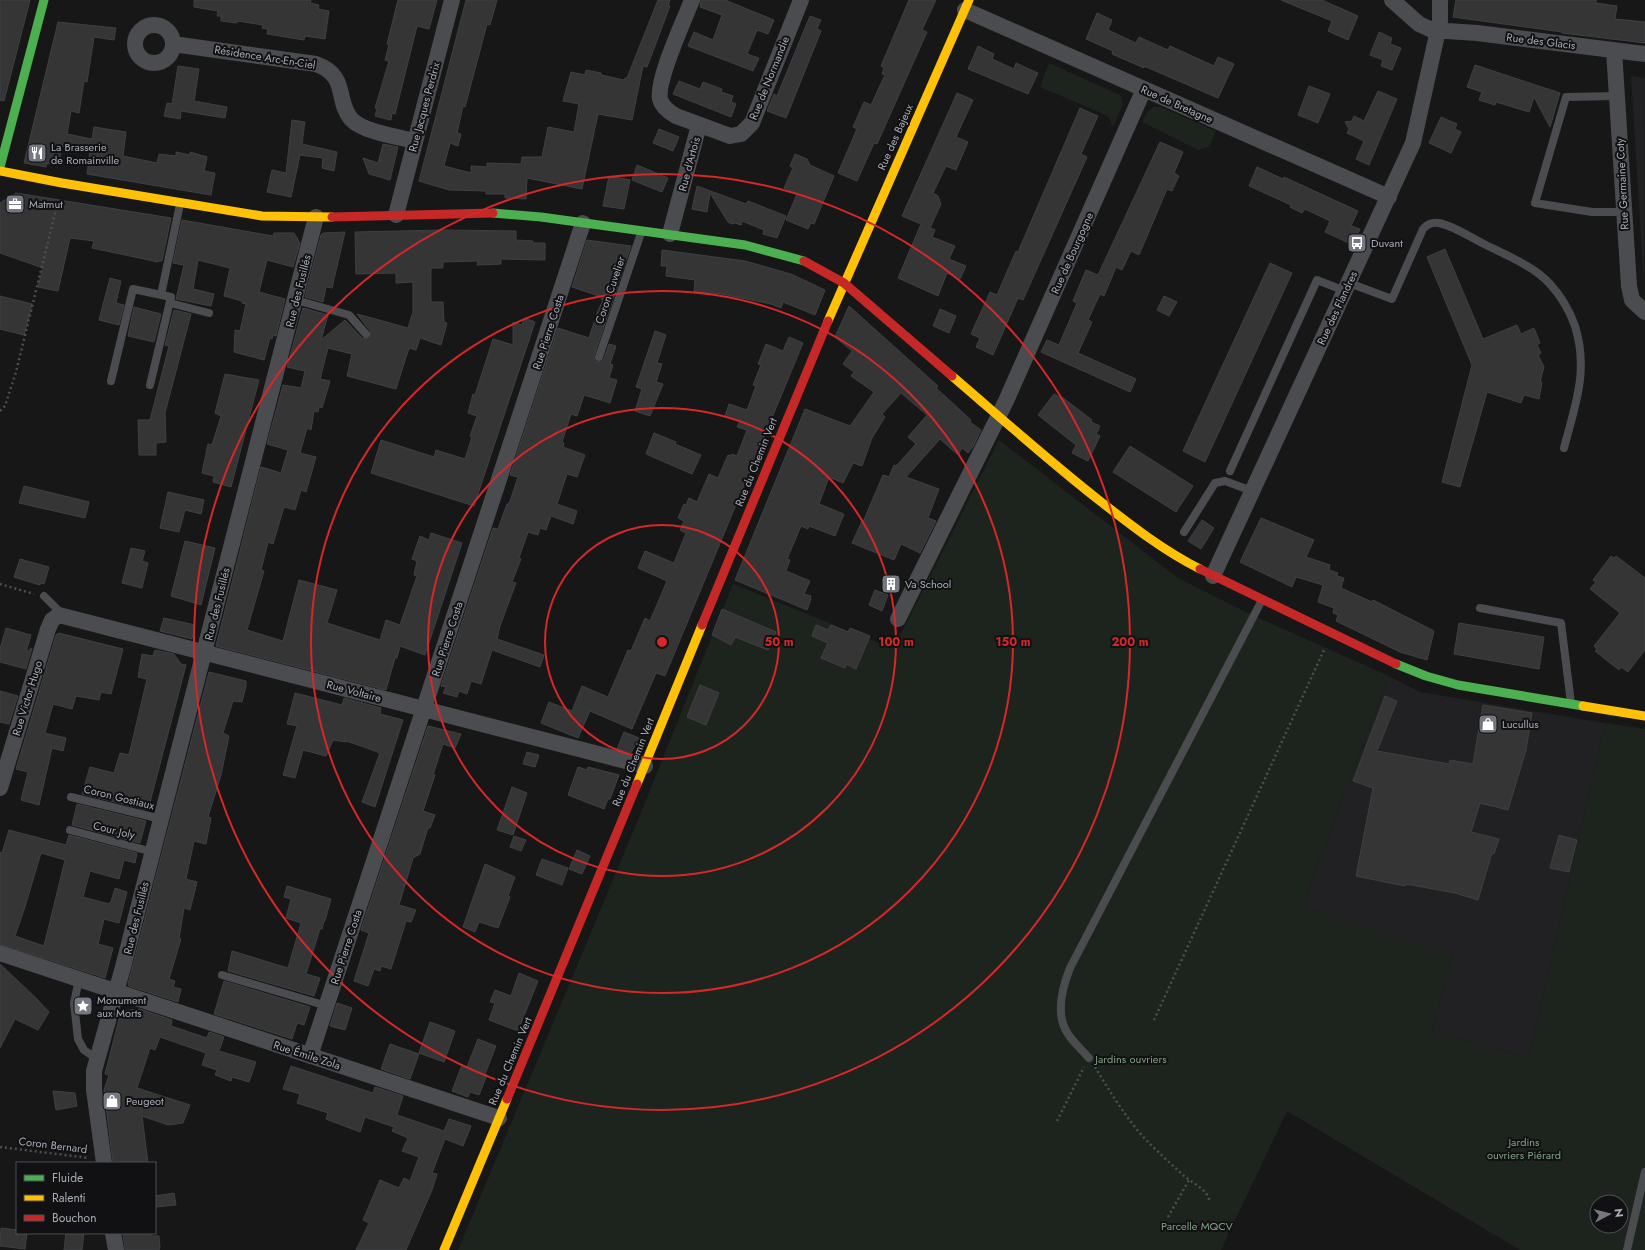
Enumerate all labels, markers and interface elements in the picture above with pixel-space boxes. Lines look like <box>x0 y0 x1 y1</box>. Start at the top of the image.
street label: Rue des Glacis <box>1506 29 1577 53</box>
street label: Rue de Normandie <box>745 33 793 122</box>
street label: Résidence Arc-En-Ciel <box>213 41 317 73</box>
street label: Rue Jacques Perdrix <box>404 60 444 154</box>
street label: Rue de Bretagne <box>1138 81 1216 127</box>
street label: Rue des Bajeux <box>873 101 917 173</box>
street label: Rue d'Artois <box>674 135 704 193</box>
street label: Rue Germaine Coty <box>1612 138 1632 230</box>
place label: La Brasserie de Romainville <box>51 139 120 168</box>
restaurant icon: La Brasserie de Romainville <box>26 142 48 164</box>
office icon: Matmut <box>4 193 26 215</box>
place label: Matmut <box>29 196 63 212</box>
street label: Rue de Bourgogne <box>1047 209 1097 296</box>
bus stop icon: Duvant <box>1346 232 1368 254</box>
place label: Duvant <box>1371 235 1403 251</box>
street label: Rue des Fusillés <box>281 253 315 329</box>
street label: Coron Cuvelier <box>591 254 629 326</box>
street label: Rue des Flandres <box>1313 268 1361 347</box>
street label: Rue Pierre Costa <box>528 293 568 371</box>
street label: Rue du Chemin Vert <box>731 415 781 509</box>
street label: Rue des Fusillés <box>200 566 234 642</box>
building icon: Va School <box>880 573 902 595</box>
place label: Va School <box>905 576 951 592</box>
street label: Rue Pierre Costa <box>427 600 467 678</box>
text: 50 m <box>764 633 794 651</box>
text: 100 m <box>878 633 914 651</box>
text: 150 m <box>995 633 1031 651</box>
text: 200 m <box>1111 633 1149 651</box>
centre of rings <box>655 635 669 649</box>
street label: Rue Victor Hugo <box>8 658 46 738</box>
street label: Rue Voltaire <box>325 676 383 706</box>
shop icon: Lucullus <box>1477 713 1499 735</box>
street label: Rue du Chemin Vert <box>608 715 658 809</box>
place label: Lucullus <box>1502 716 1539 732</box>
street label: Coron Gostiaux <box>82 780 156 814</box>
street label: Cour Joly <box>91 817 137 843</box>
street label: Rue des Fusillés <box>119 880 153 956</box>
street label: Rue Pierre Costa <box>326 908 366 986</box>
place label: Monument aux Morts <box>97 992 146 1021</box>
place icon: Monument aux Morts <box>72 995 94 1017</box>
street label: Rue du Chemin Vert <box>484 1014 536 1107</box>
street label: Rue Émile Zola <box>272 1037 342 1073</box>
park label: Jardins ouvriers <box>1093 1051 1167 1067</box>
shop icon: Peugeot <box>101 1090 123 1112</box>
place label: Peugeot <box>126 1093 164 1109</box>
street label: Coron Bernard <box>18 1133 88 1157</box>
park label: Jardins ouvriers Piérard <box>1487 1134 1561 1163</box>
legend <box>16 1162 156 1234</box>
text: Fluide <box>52 1169 83 1187</box>
text: Ralenti <box>52 1189 86 1207</box>
north arrow <box>1589 1194 1629 1234</box>
text: N <box>1610 1207 1627 1218</box>
text: Bouchon <box>52 1209 96 1227</box>
park label: Parcelle MQCV <box>1161 1218 1234 1234</box>

